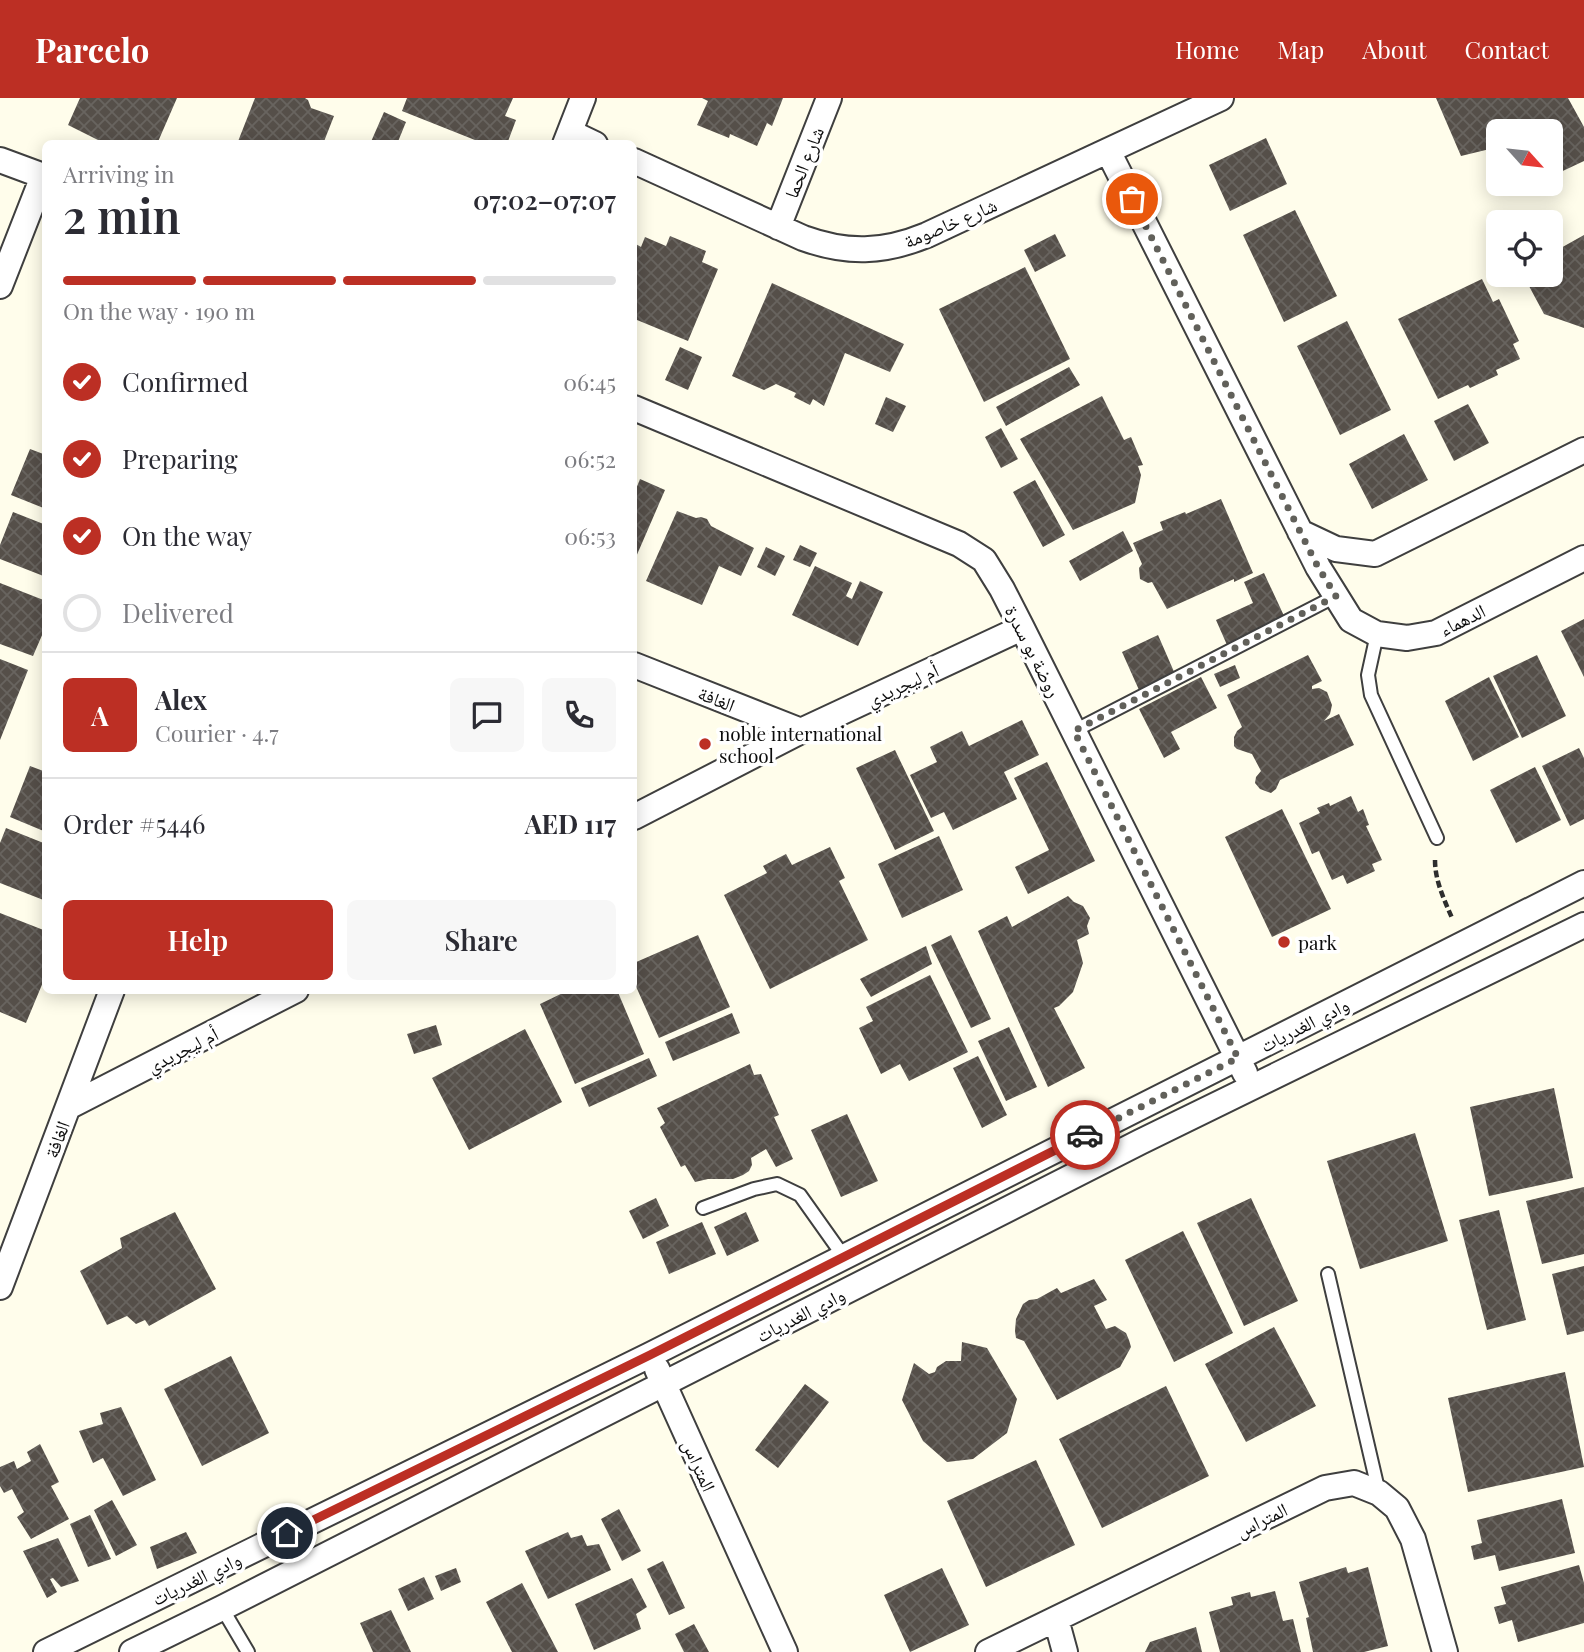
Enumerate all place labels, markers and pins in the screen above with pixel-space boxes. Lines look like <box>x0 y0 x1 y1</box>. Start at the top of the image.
pin <box>1102 169 1162 229</box>
place label: noble international school <box>719 720 883 768</box>
marker: noble international school <box>697 736 713 752</box>
place label: park <box>1298 929 1338 955</box>
marker: park <box>1276 934 1292 950</box>
pin <box>257 1503 317 1563</box>

